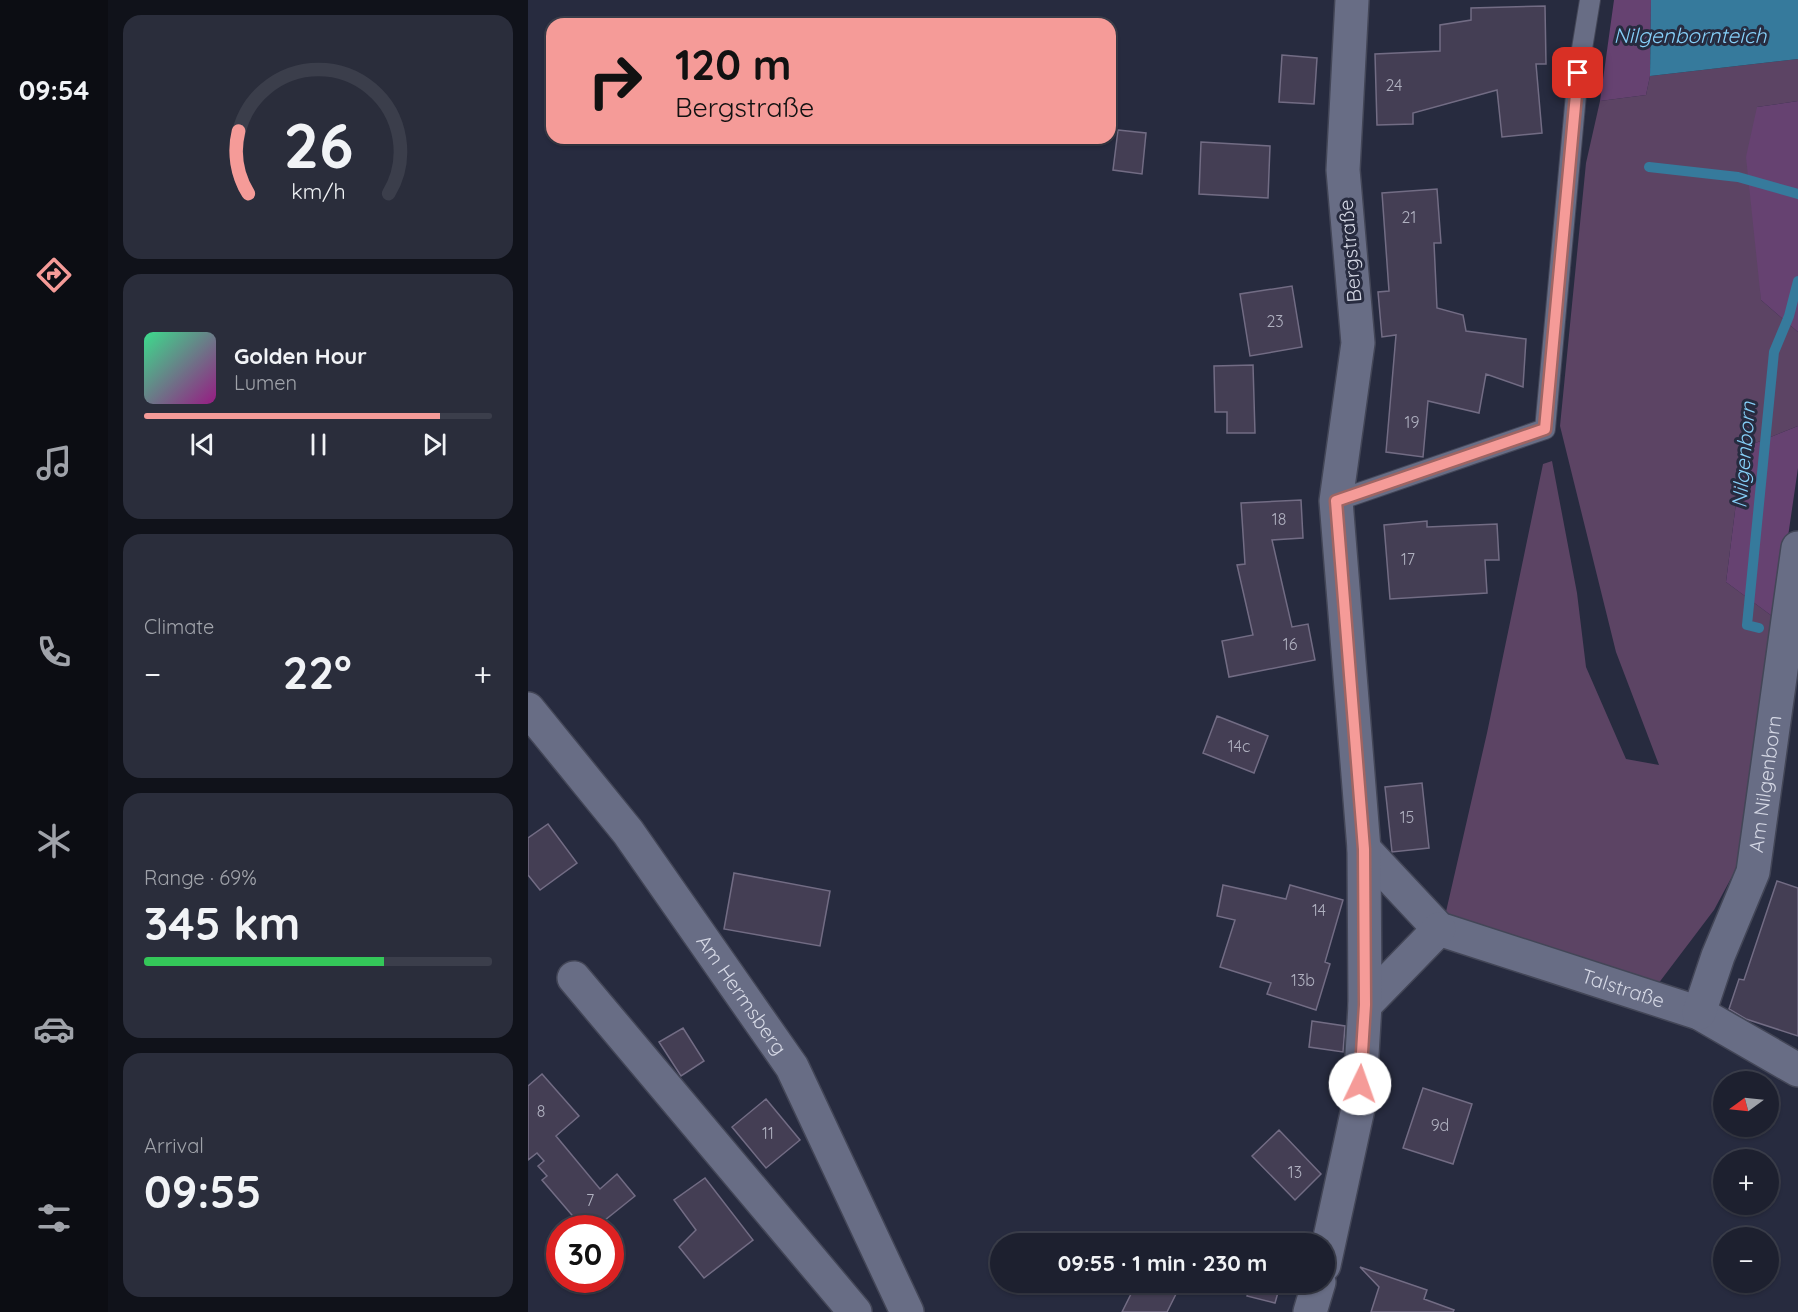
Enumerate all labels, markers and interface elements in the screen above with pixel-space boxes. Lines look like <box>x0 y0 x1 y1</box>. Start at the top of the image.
water label: Nilgenbornteich <box>1614 22 1768 48</box>
text: 120 m <box>675 38 792 91</box>
icon: right <box>576 42 654 120</box>
pin <box>1552 47 1603 98</box>
icon: arrive <box>1561 56 1594 89</box>
text: 09:54 <box>19 73 89 107</box>
house number: 24 <box>1385 75 1403 95</box>
text: Bergstraße <box>675 90 814 124</box>
text: 26 <box>283 106 353 184</box>
text: km/h <box>291 179 345 205</box>
street label: Bergstraße <box>1333 199 1366 304</box>
house number: 21 <box>1402 207 1416 227</box>
icon: directions <box>33 254 75 296</box>
house number: 23 <box>1266 311 1284 331</box>
text: Golden Hour <box>234 342 367 370</box>
text: Lumen <box>234 370 297 395</box>
water label: Nilgenborn <box>1725 400 1761 509</box>
house number: 19 <box>1405 412 1419 432</box>
icon: previous <box>186 428 219 461</box>
icon: pause <box>302 428 335 461</box>
icon: next <box>418 428 451 461</box>
icon: music <box>33 442 75 484</box>
house number: 18 <box>1272 509 1286 529</box>
house number: 17 <box>1401 549 1415 569</box>
text: Climate <box>144 614 214 639</box>
icon: phone <box>33 631 75 673</box>
house number: 16 <box>1283 634 1298 654</box>
text: 22° <box>283 644 352 700</box>
text: − <box>144 653 161 694</box>
text: + <box>473 653 492 694</box>
street label: Am Nilgenborn <box>1743 714 1787 854</box>
house number: 14c <box>1228 736 1250 756</box>
house number: 15 <box>1400 807 1414 827</box>
icon: climate <box>33 820 75 862</box>
text: Range · 69% <box>144 865 257 890</box>
text: 345 km <box>144 895 300 951</box>
house number: 14 <box>1312 900 1326 920</box>
street label: Am Hermsberg <box>691 929 793 1059</box>
street label: Talstraße <box>1578 963 1668 1013</box>
house number: 13b <box>1291 970 1315 990</box>
icon: car <box>33 1008 75 1050</box>
position arrow <box>1328 1052 1392 1116</box>
north arrow <box>1713 1071 1779 1137</box>
map controls <box>1713 1071 1779 1293</box>
house number: 8 <box>537 1101 545 1121</box>
house number: 9d <box>1431 1115 1449 1135</box>
house number: 11 <box>762 1123 774 1143</box>
text: Arrival <box>144 1133 204 1158</box>
button: + <box>1713 1149 1779 1215</box>
house number: 13 <box>1288 1162 1302 1182</box>
text: 09:55 <box>144 1163 261 1219</box>
house number: 7 <box>586 1190 594 1210</box>
icon: filters <box>33 1197 75 1239</box>
speed limit sign: 30 <box>546 1215 624 1293</box>
button: − <box>1713 1227 1779 1293</box>
text: 09:55 · 1 min · 230 m <box>1058 1249 1267 1277</box>

